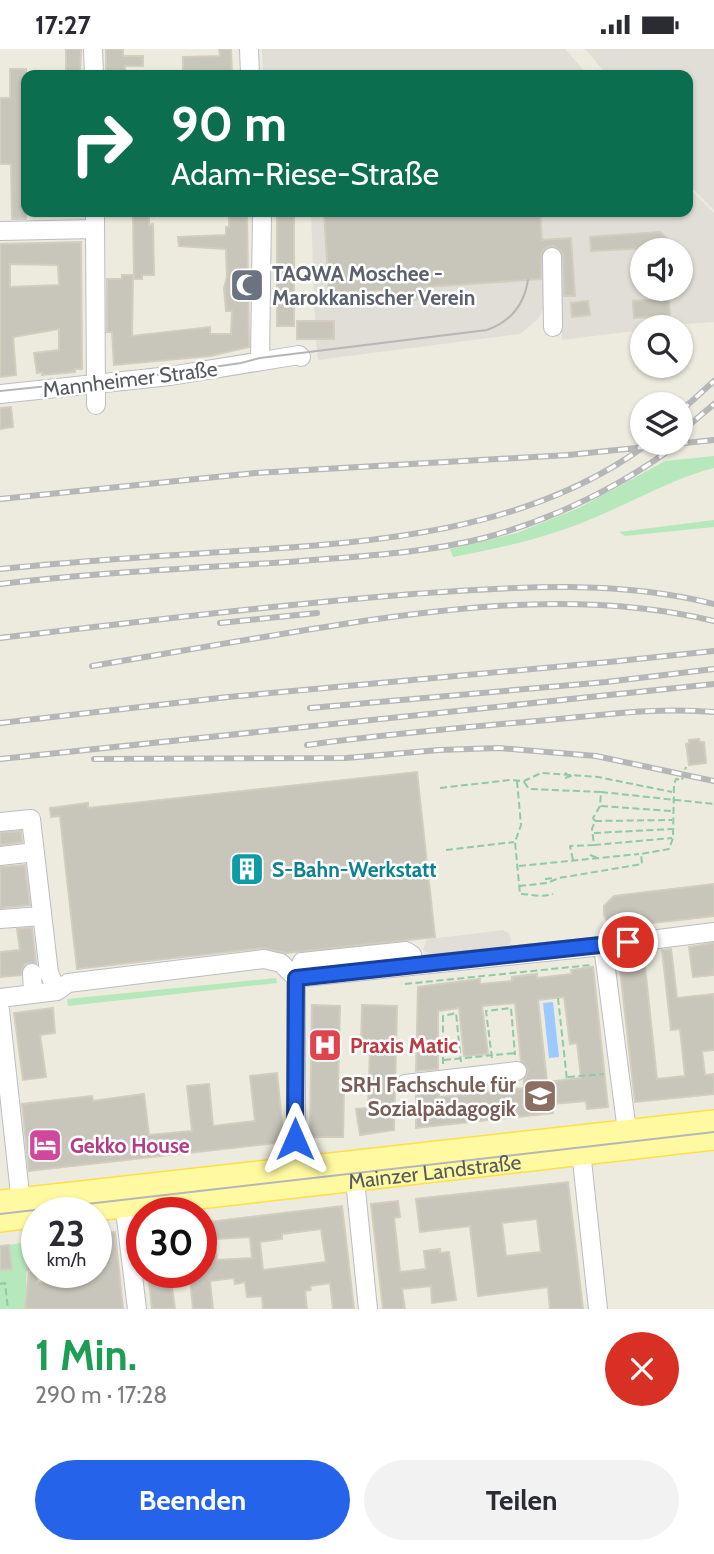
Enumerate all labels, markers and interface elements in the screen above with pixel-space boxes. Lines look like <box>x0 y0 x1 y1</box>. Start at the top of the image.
text: 17:27 <box>35 9 91 41</box>
text: 90 m <box>171 94 287 153</box>
icon: right <box>56 98 147 189</box>
text: Adam-Riese-Straße <box>171 154 439 193</box>
map controls <box>630 238 693 455</box>
button: sound <box>630 238 693 301</box>
place label: TAQWA Moschee - Marokkanischer Verein <box>272 261 475 310</box>
mosque icon: TAQWA Moschee - Marokkanischer Verein <box>228 266 266 304</box>
button: search <box>630 315 693 378</box>
street label: Mannheimer Straße <box>41 356 219 402</box>
button: layers <box>630 392 693 455</box>
building icon: S-Bahn-Werkstatt <box>228 850 266 888</box>
place label: S-Bahn-Werkstatt <box>272 857 437 882</box>
pin <box>598 912 658 972</box>
icon: arrive <box>609 923 647 961</box>
hospital icon: Praxis Matic <box>306 1026 344 1064</box>
place label: Praxis Matic <box>350 1033 458 1058</box>
place label: SRH Fachschule für Sozialpädagogik <box>341 1072 517 1121</box>
school or university icon: SRH Fachschule für Sozialpädagogik <box>521 1077 559 1115</box>
position arrow <box>258 1102 332 1176</box>
hotel icon: Gekko House <box>26 1126 64 1164</box>
place label: Gekko House <box>70 1133 190 1158</box>
street label: Mainzer Landstraße <box>347 1149 523 1193</box>
speed limit sign: 30 <box>126 1197 217 1288</box>
text: 23 <box>48 1212 85 1255</box>
text: km/h <box>47 1249 86 1271</box>
text: 1 Min. <box>35 1329 137 1381</box>
button: close <box>605 1332 679 1406</box>
text: 290 m · 17:28 <box>35 1381 167 1409</box>
button: Beenden <box>35 1460 350 1540</box>
button: Teilen <box>364 1460 679 1540</box>

